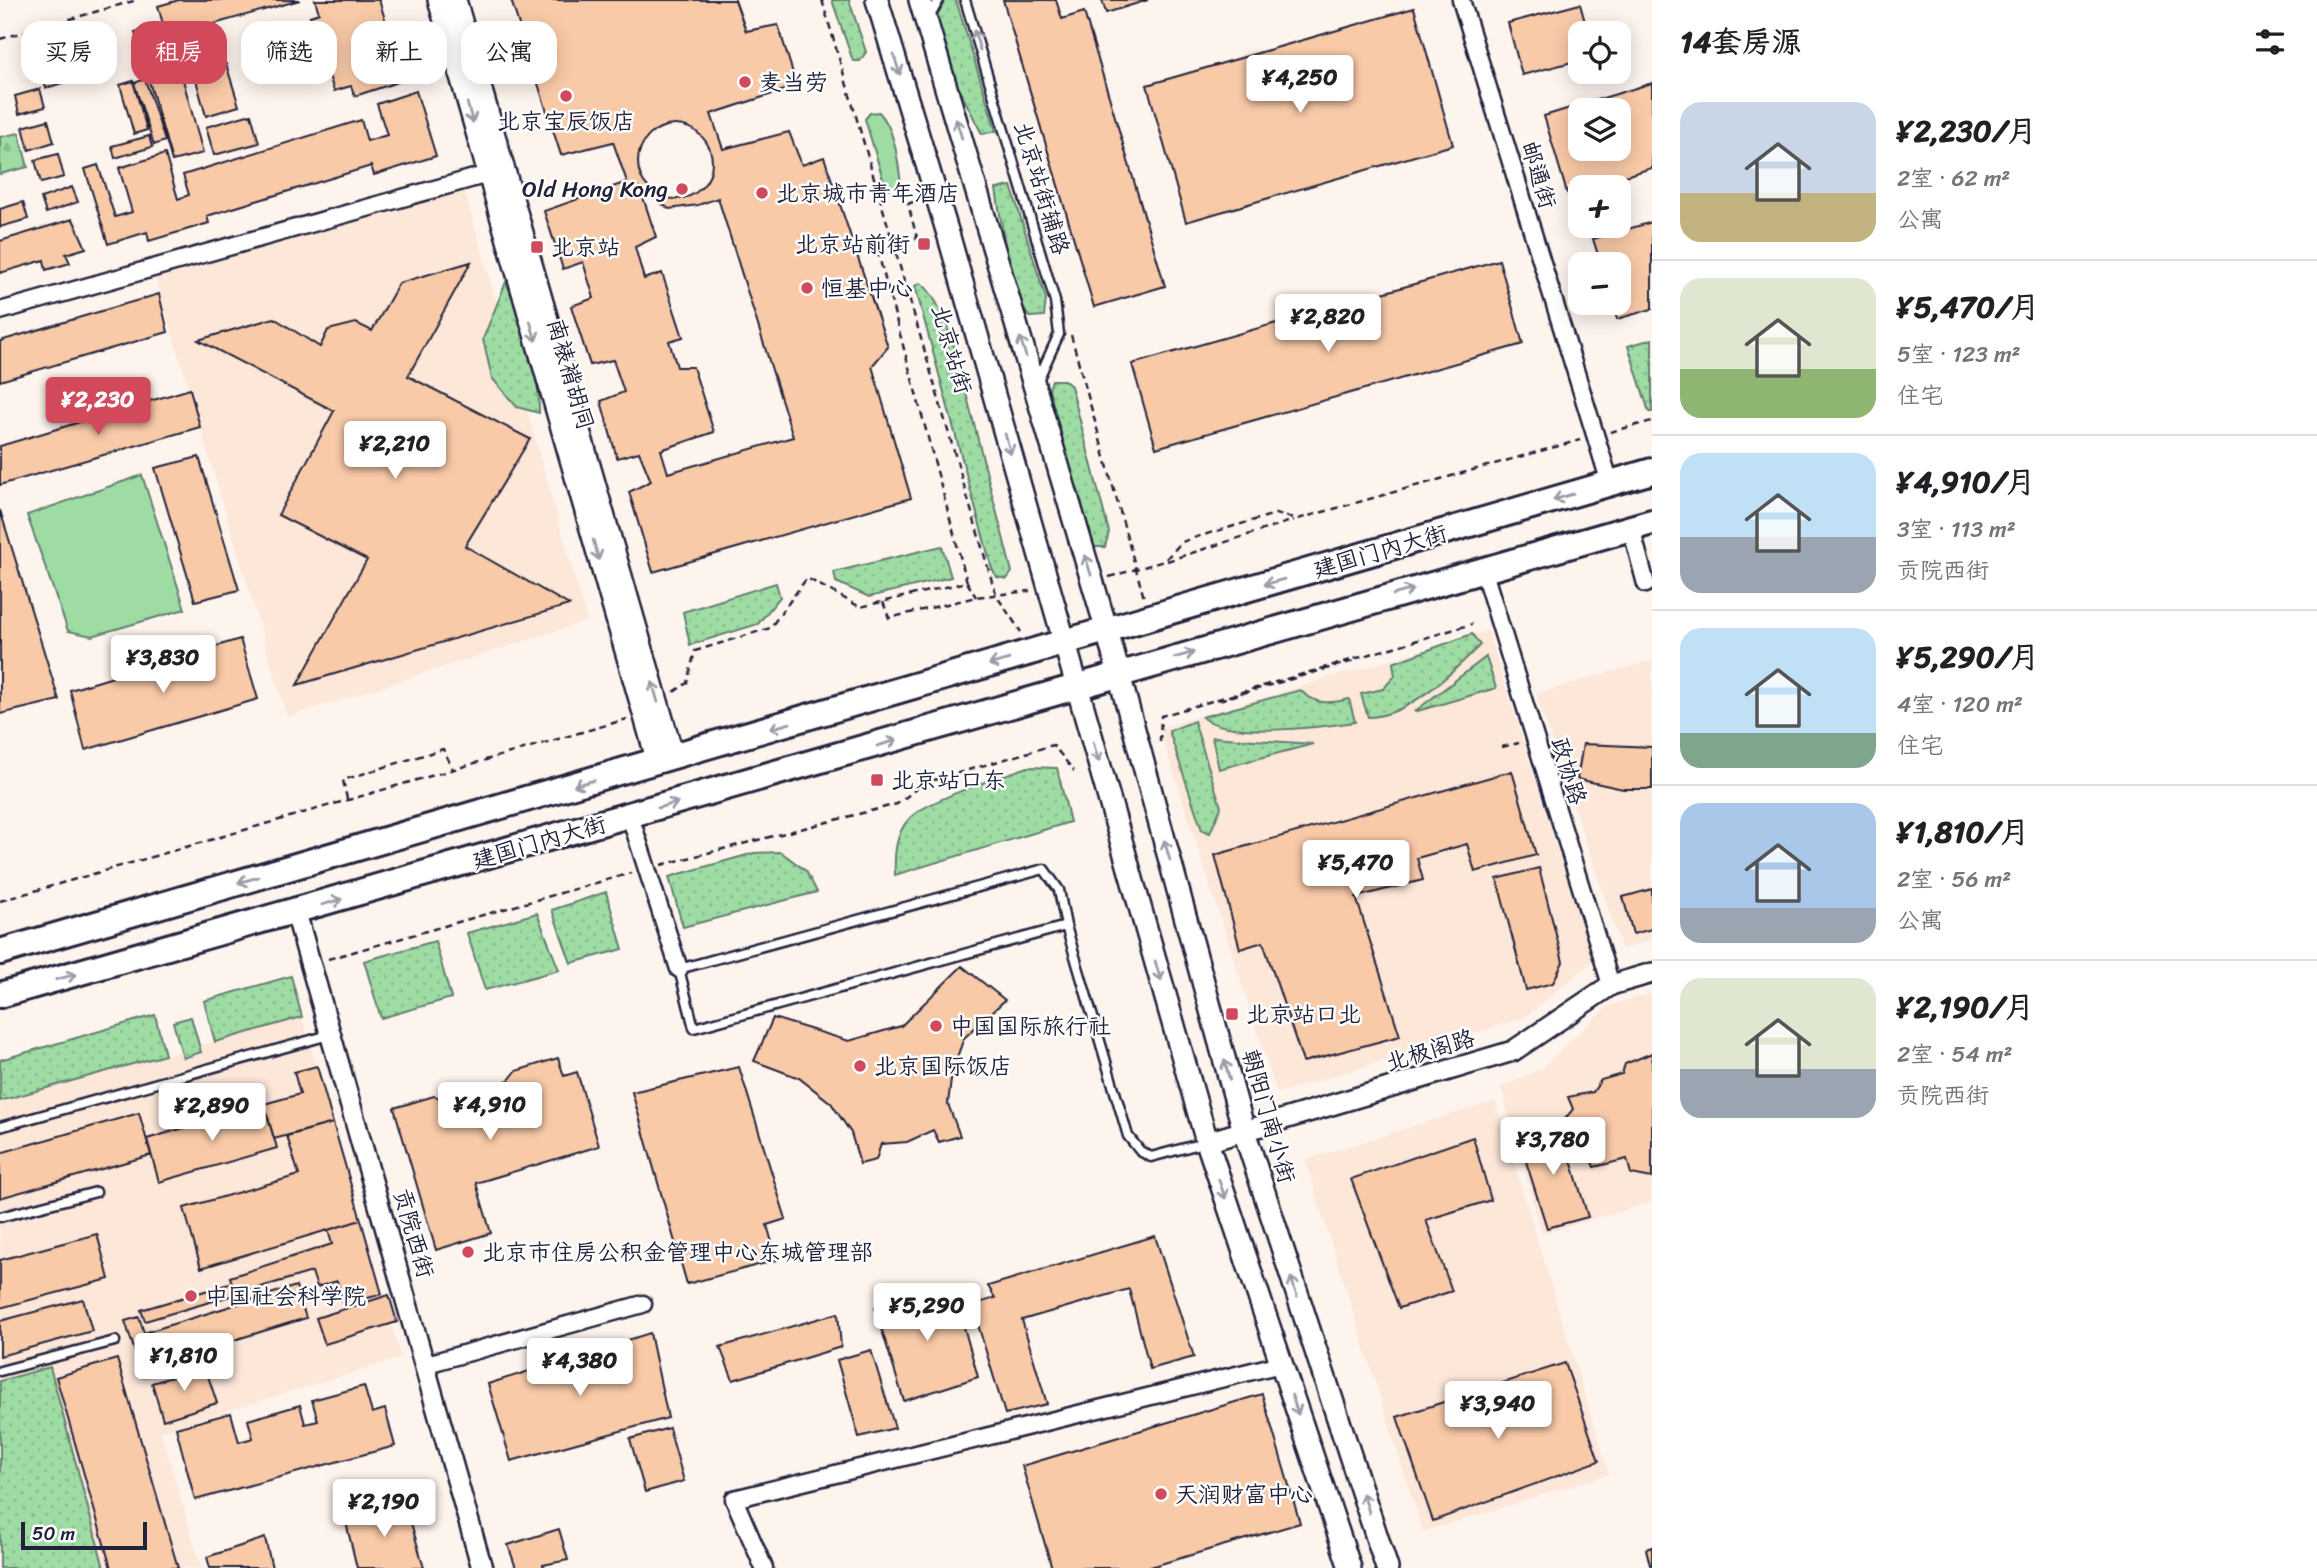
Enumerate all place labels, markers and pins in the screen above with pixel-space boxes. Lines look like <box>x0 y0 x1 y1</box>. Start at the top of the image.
pin: ¥4,250 <box>1243 55 1357 115</box>
place label: 麦当劳 <box>759 62 828 103</box>
marker: 麦当劳 <box>737 74 753 90</box>
marker: 北京宝辰饭店 <box>558 88 574 104</box>
place label: 北京宝辰饭店 <box>497 101 635 142</box>
place label: Old Hong Kong <box>522 169 668 210</box>
place label: 北京城市青年酒店 <box>776 173 960 214</box>
marker: Old Hong Kong <box>674 181 690 197</box>
marker: 北京城市青年酒店 <box>754 185 770 201</box>
place label: 北京站前街 <box>795 224 910 265</box>
place label: 北京站 <box>551 227 620 268</box>
marker: 北京站前街 <box>916 236 932 252</box>
marker: 北京站 <box>529 239 545 255</box>
place label: 恒基中心 <box>821 268 913 309</box>
marker: 恒基中心 <box>799 280 815 296</box>
pin: ¥2,820 <box>1271 294 1385 354</box>
pin: ¥2,230 <box>41 378 155 437</box>
pin: ¥2,210 <box>338 421 452 481</box>
pin: ¥3,830 <box>106 636 220 695</box>
place label: 北京站口东 <box>891 760 1006 801</box>
marker: 北京站口东 <box>869 772 885 788</box>
pin: ¥5,470 <box>1299 841 1413 900</box>
place label: 北京站口北 <box>1246 994 1361 1035</box>
place label: 中国国际旅行社 <box>950 1006 1111 1047</box>
marker: 北京站口北 <box>1224 1006 1240 1022</box>
marker: 中国国际旅行社 <box>928 1018 944 1034</box>
place label: 北京国际饭店 <box>874 1046 1012 1087</box>
marker: 北京国际饭店 <box>852 1058 868 1074</box>
pin: ¥4,910 <box>433 1082 547 1142</box>
pin: ¥2,890 <box>155 1084 269 1143</box>
pin: ¥3,780 <box>1496 1118 1610 1177</box>
place label: 北京市住房公积金管理中心东城管理部 <box>482 1232 873 1273</box>
marker: 北京市住房公积金管理中心东城管理部 <box>460 1244 476 1260</box>
place label: 中国社会科学院 <box>205 1276 366 1317</box>
pin: ¥5,290 <box>870 1284 984 1343</box>
marker: 中国社会科学院 <box>183 1288 199 1304</box>
pin: ¥1,810 <box>127 1334 241 1393</box>
pin: ¥4,380 <box>523 1338 637 1398</box>
pin: ¥3,940 <box>1441 1382 1555 1441</box>
place label: 天润财富中心 <box>1175 1474 1313 1515</box>
pin: ¥2,190 <box>327 1480 441 1539</box>
marker: 天润财富中心 <box>1153 1486 1169 1502</box>

